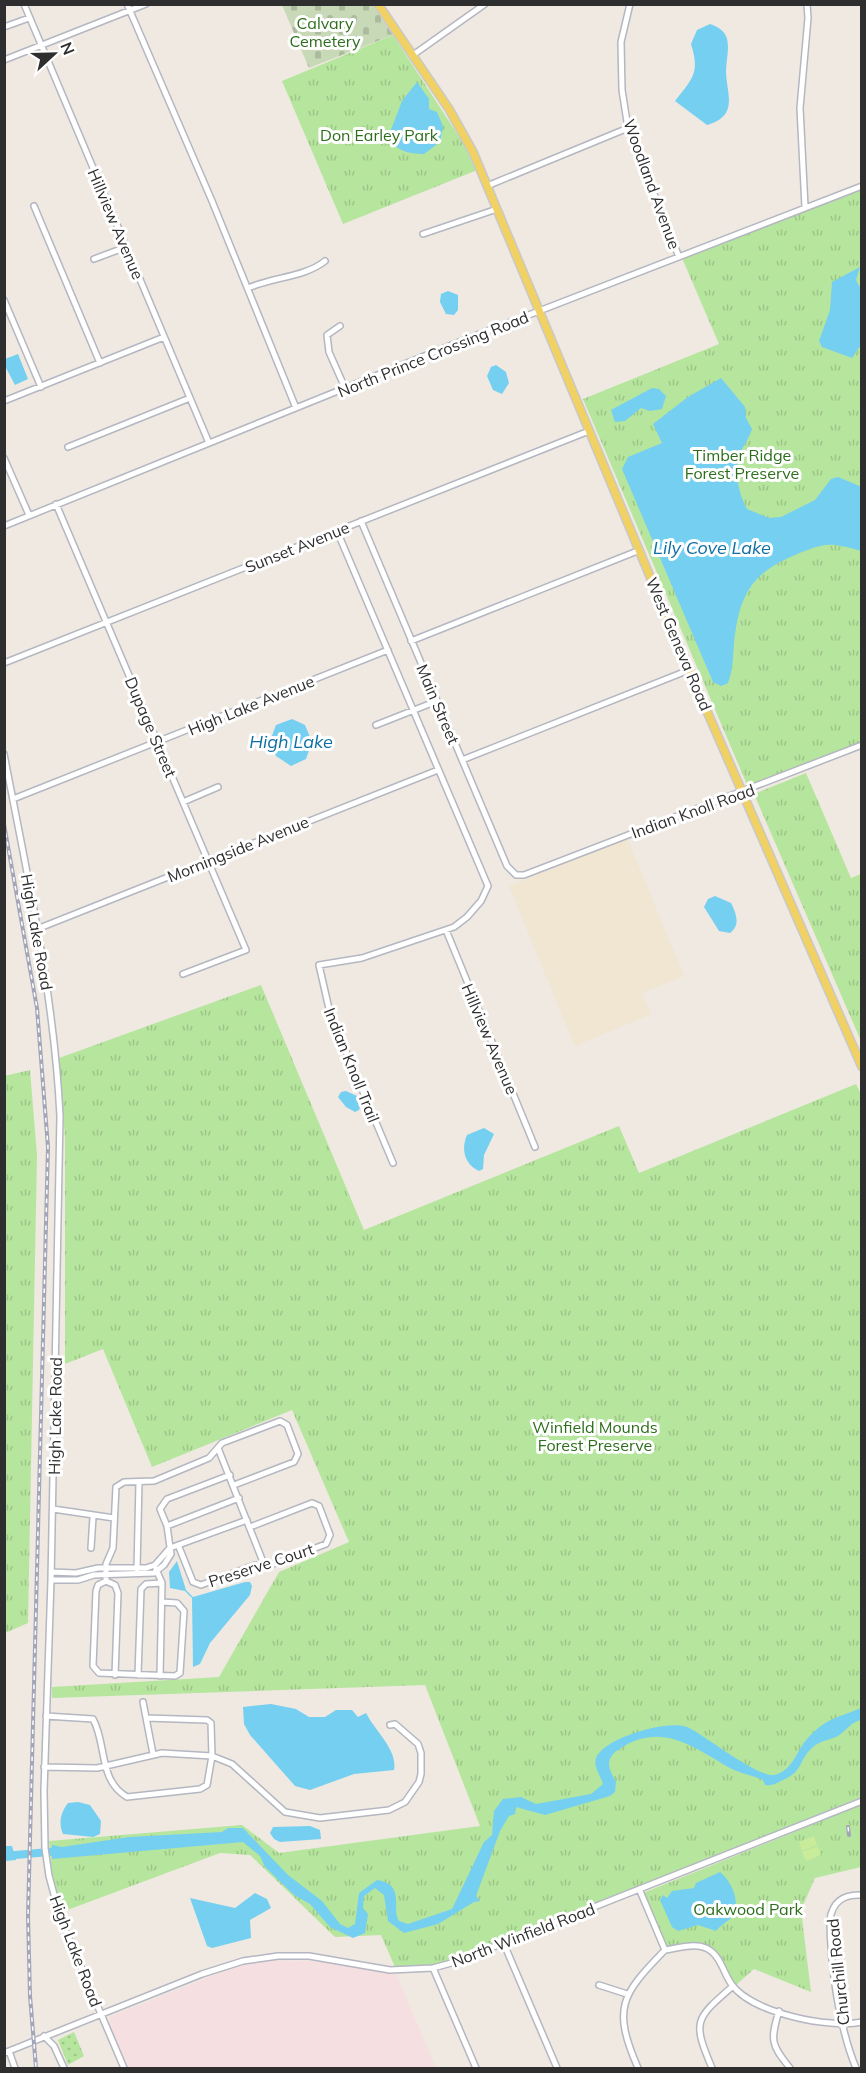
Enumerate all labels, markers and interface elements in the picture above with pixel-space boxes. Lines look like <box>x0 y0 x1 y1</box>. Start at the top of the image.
park label: Calvary Cemetery <box>290 13 361 51</box>
north arrow <box>24 24 84 84</box>
text: N <box>56 39 79 58</box>
street label: Woodland Avenue <box>619 116 685 252</box>
park label: Don Earley Park <box>320 125 439 145</box>
street label: Hillview Avenue <box>84 166 148 282</box>
street label: North Prince Crossing Road <box>335 306 531 402</box>
park label: Timber Ridge Forest Preserve <box>685 445 799 483</box>
street label: Sunset Avenue <box>242 517 352 577</box>
water label: Lily Cove Lake <box>653 536 771 559</box>
street label: West Geneva Road <box>642 574 716 714</box>
street label: Main Street <box>412 661 464 747</box>
street label: High Lake Avenue <box>185 671 317 739</box>
street label: Dupage Street <box>121 674 181 781</box>
water label: High Lake <box>249 730 333 753</box>
street label: Indian Knoll Road <box>629 779 757 843</box>
street label: Morningside Avenue <box>164 811 312 887</box>
street label: High Lake Road <box>17 872 57 992</box>
street label: Hillview Avenue <box>458 981 522 1097</box>
street label: Indian Knoll Trail <box>320 1005 384 1125</box>
street label: High Lake Road <box>44 1357 66 1475</box>
park label: Winfield Mounds Forest Preserve <box>532 1417 658 1455</box>
street label: Preserve Court <box>206 1538 317 1591</box>
street label: High Lake Road <box>46 1892 106 2010</box>
street label: North Winfield Road <box>448 1898 598 1972</box>
park label: Oakwood Park <box>693 1899 803 1919</box>
street label: Churchill Road <box>822 1918 854 2026</box>

